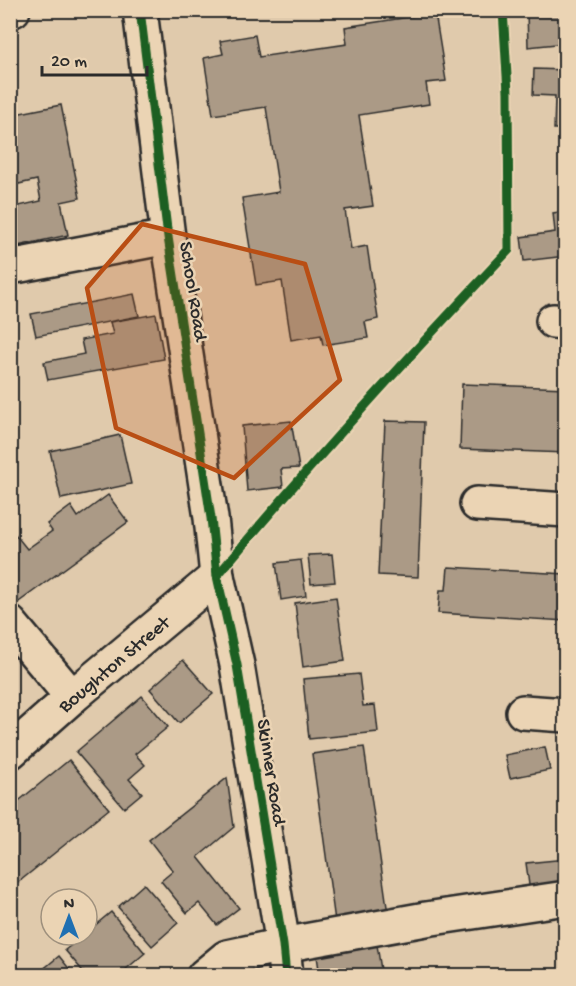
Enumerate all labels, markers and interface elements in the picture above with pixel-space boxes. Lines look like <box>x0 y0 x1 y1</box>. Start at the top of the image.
scale bar <box>42 39 147 77</box>
text: 20 m <box>51 52 87 73</box>
street label: School Road <box>172 240 211 345</box>
street label: Boughton Street <box>54 611 177 720</box>
street label: Skinner Road <box>250 718 290 830</box>
north arrow <box>39 887 99 947</box>
text: N <box>64 896 75 915</box>

